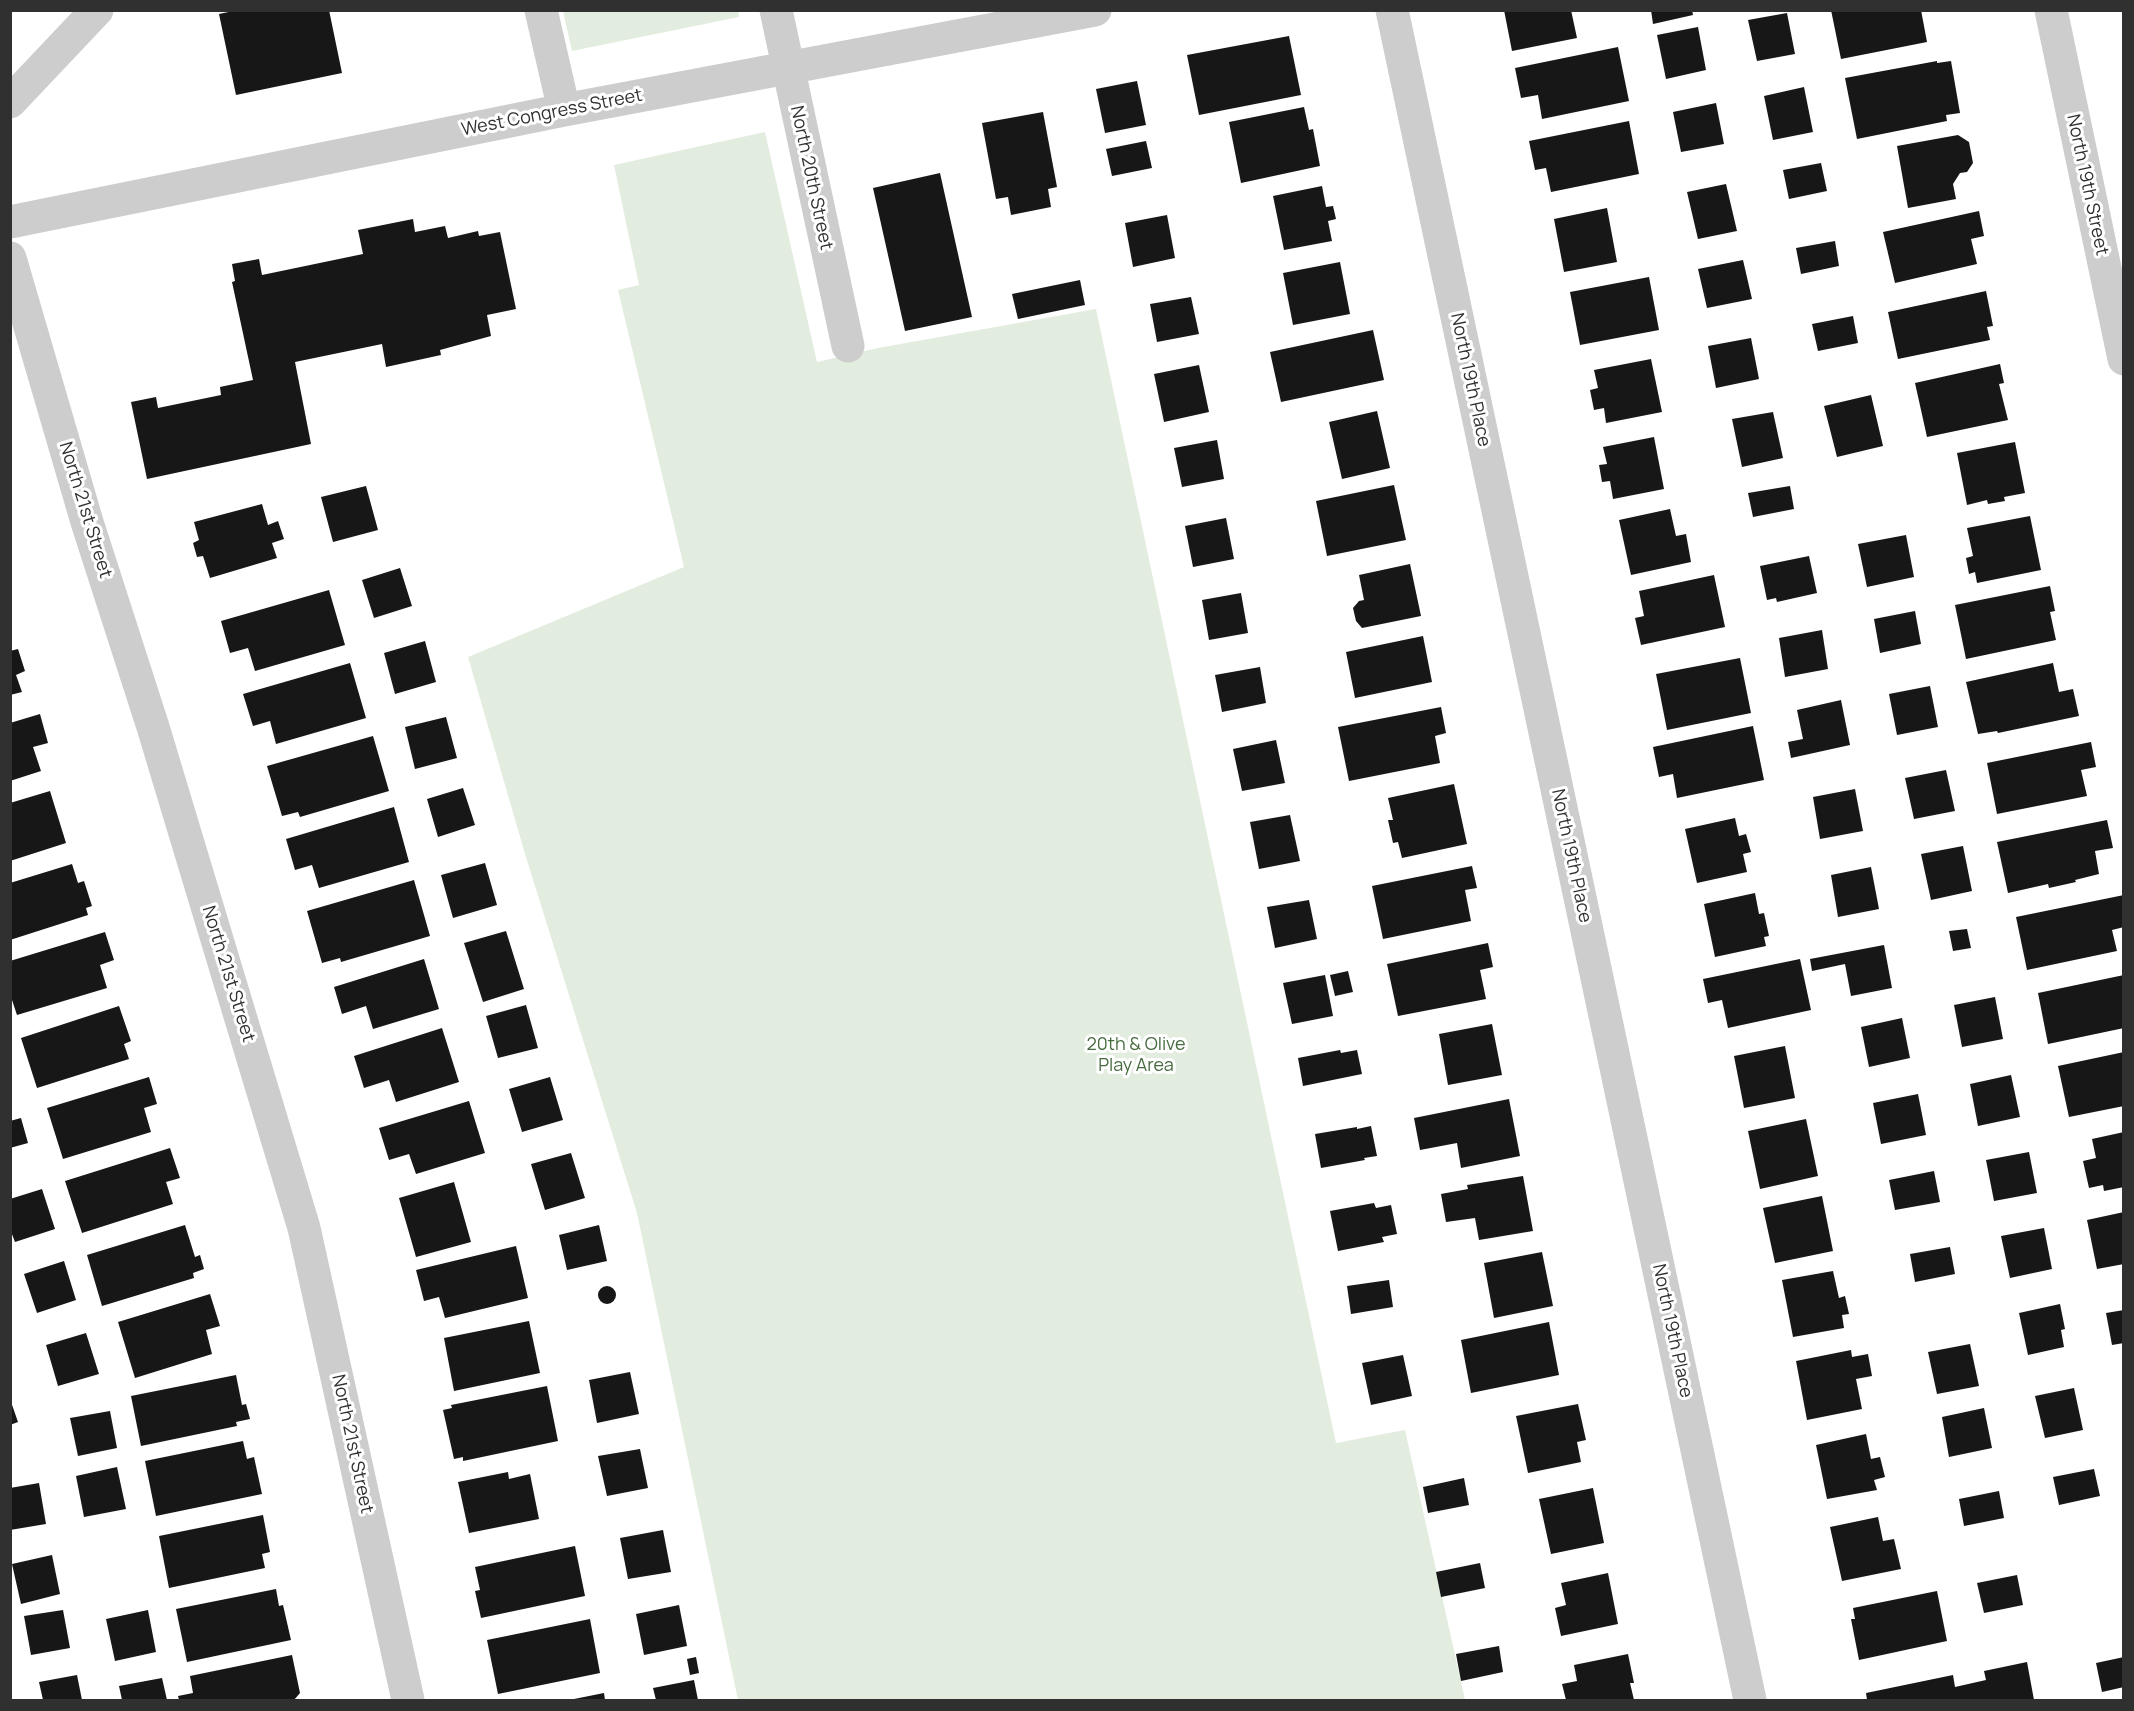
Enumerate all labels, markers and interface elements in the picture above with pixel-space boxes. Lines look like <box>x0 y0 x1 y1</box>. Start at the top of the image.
street label: West Congress Street <box>460 85 644 141</box>
street label: North 20th Street <box>785 104 837 252</box>
street label: North 19th Street <box>2062 113 2112 257</box>
street label: North 19th Place <box>1445 311 1495 449</box>
street label: North 21st Street <box>54 439 116 581</box>
street label: North 19th Place <box>1546 787 1596 925</box>
street label: North 21st Street <box>197 903 259 1045</box>
park label: 20th & Olive Play Area <box>1087 1034 1185 1076</box>
street label: North 19th Place <box>1647 1262 1697 1400</box>
street label: North 21st Street <box>327 1373 377 1515</box>

